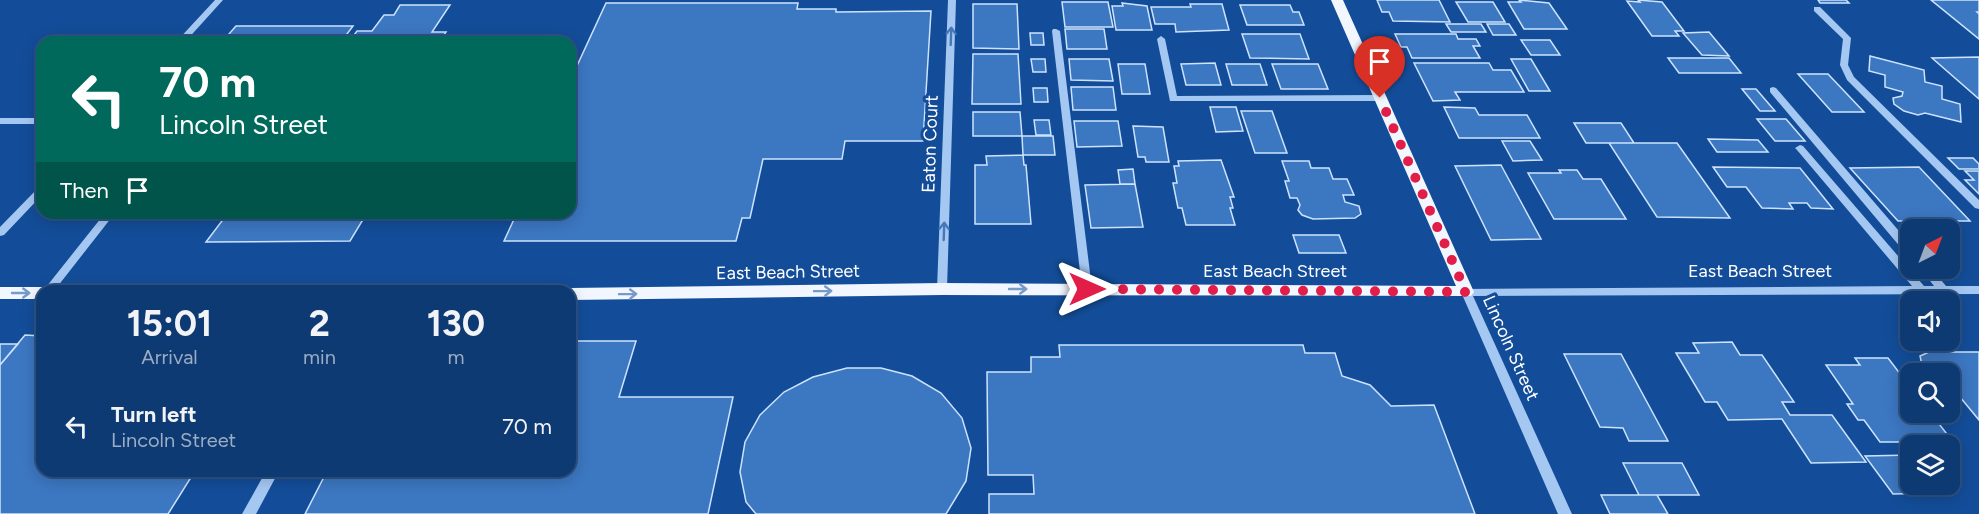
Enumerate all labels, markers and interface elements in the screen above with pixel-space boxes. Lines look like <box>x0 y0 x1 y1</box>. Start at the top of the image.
one-way arrow <box>945 26 956 46</box>
pin <box>1354 36 1405 98</box>
icon: arrive <box>1363 45 1396 78</box>
text: 70 m <box>159 57 256 108</box>
icon: left <box>60 60 138 138</box>
street label: Eaton Court <box>917 95 943 193</box>
text: Lincoln Street <box>159 108 328 141</box>
icon: arrive <box>121 174 154 207</box>
text: Then <box>60 177 109 204</box>
north arrow <box>1900 219 1960 279</box>
map controls <box>1900 219 1960 495</box>
one-way arrow <box>938 221 949 241</box>
position arrow <box>1055 257 1119 321</box>
street label: East Beach Street <box>716 260 860 284</box>
street label: East Beach Street <box>1203 260 1347 282</box>
street label: East Beach Street <box>1688 260 1832 282</box>
one-way arrow <box>1008 283 1028 295</box>
one-way arrow <box>813 285 833 297</box>
one-way arrow <box>11 287 30 299</box>
one-way arrow <box>618 288 638 299</box>
button: sound <box>1900 291 1960 351</box>
street label: Lincoln Street <box>1478 292 1544 404</box>
text: 15:01 <box>127 302 212 345</box>
text: 2 <box>309 302 330 345</box>
text: 130 <box>427 302 485 345</box>
text: Arrival <box>141 345 198 369</box>
text: min <box>303 345 336 369</box>
text: m <box>447 345 464 369</box>
button: search <box>1900 363 1960 423</box>
text: Turn left <box>111 401 197 428</box>
icon: left <box>60 410 93 443</box>
text: 70 m <box>502 413 552 440</box>
text: Lincoln Street <box>111 428 236 452</box>
button: layers <box>1900 435 1960 495</box>

